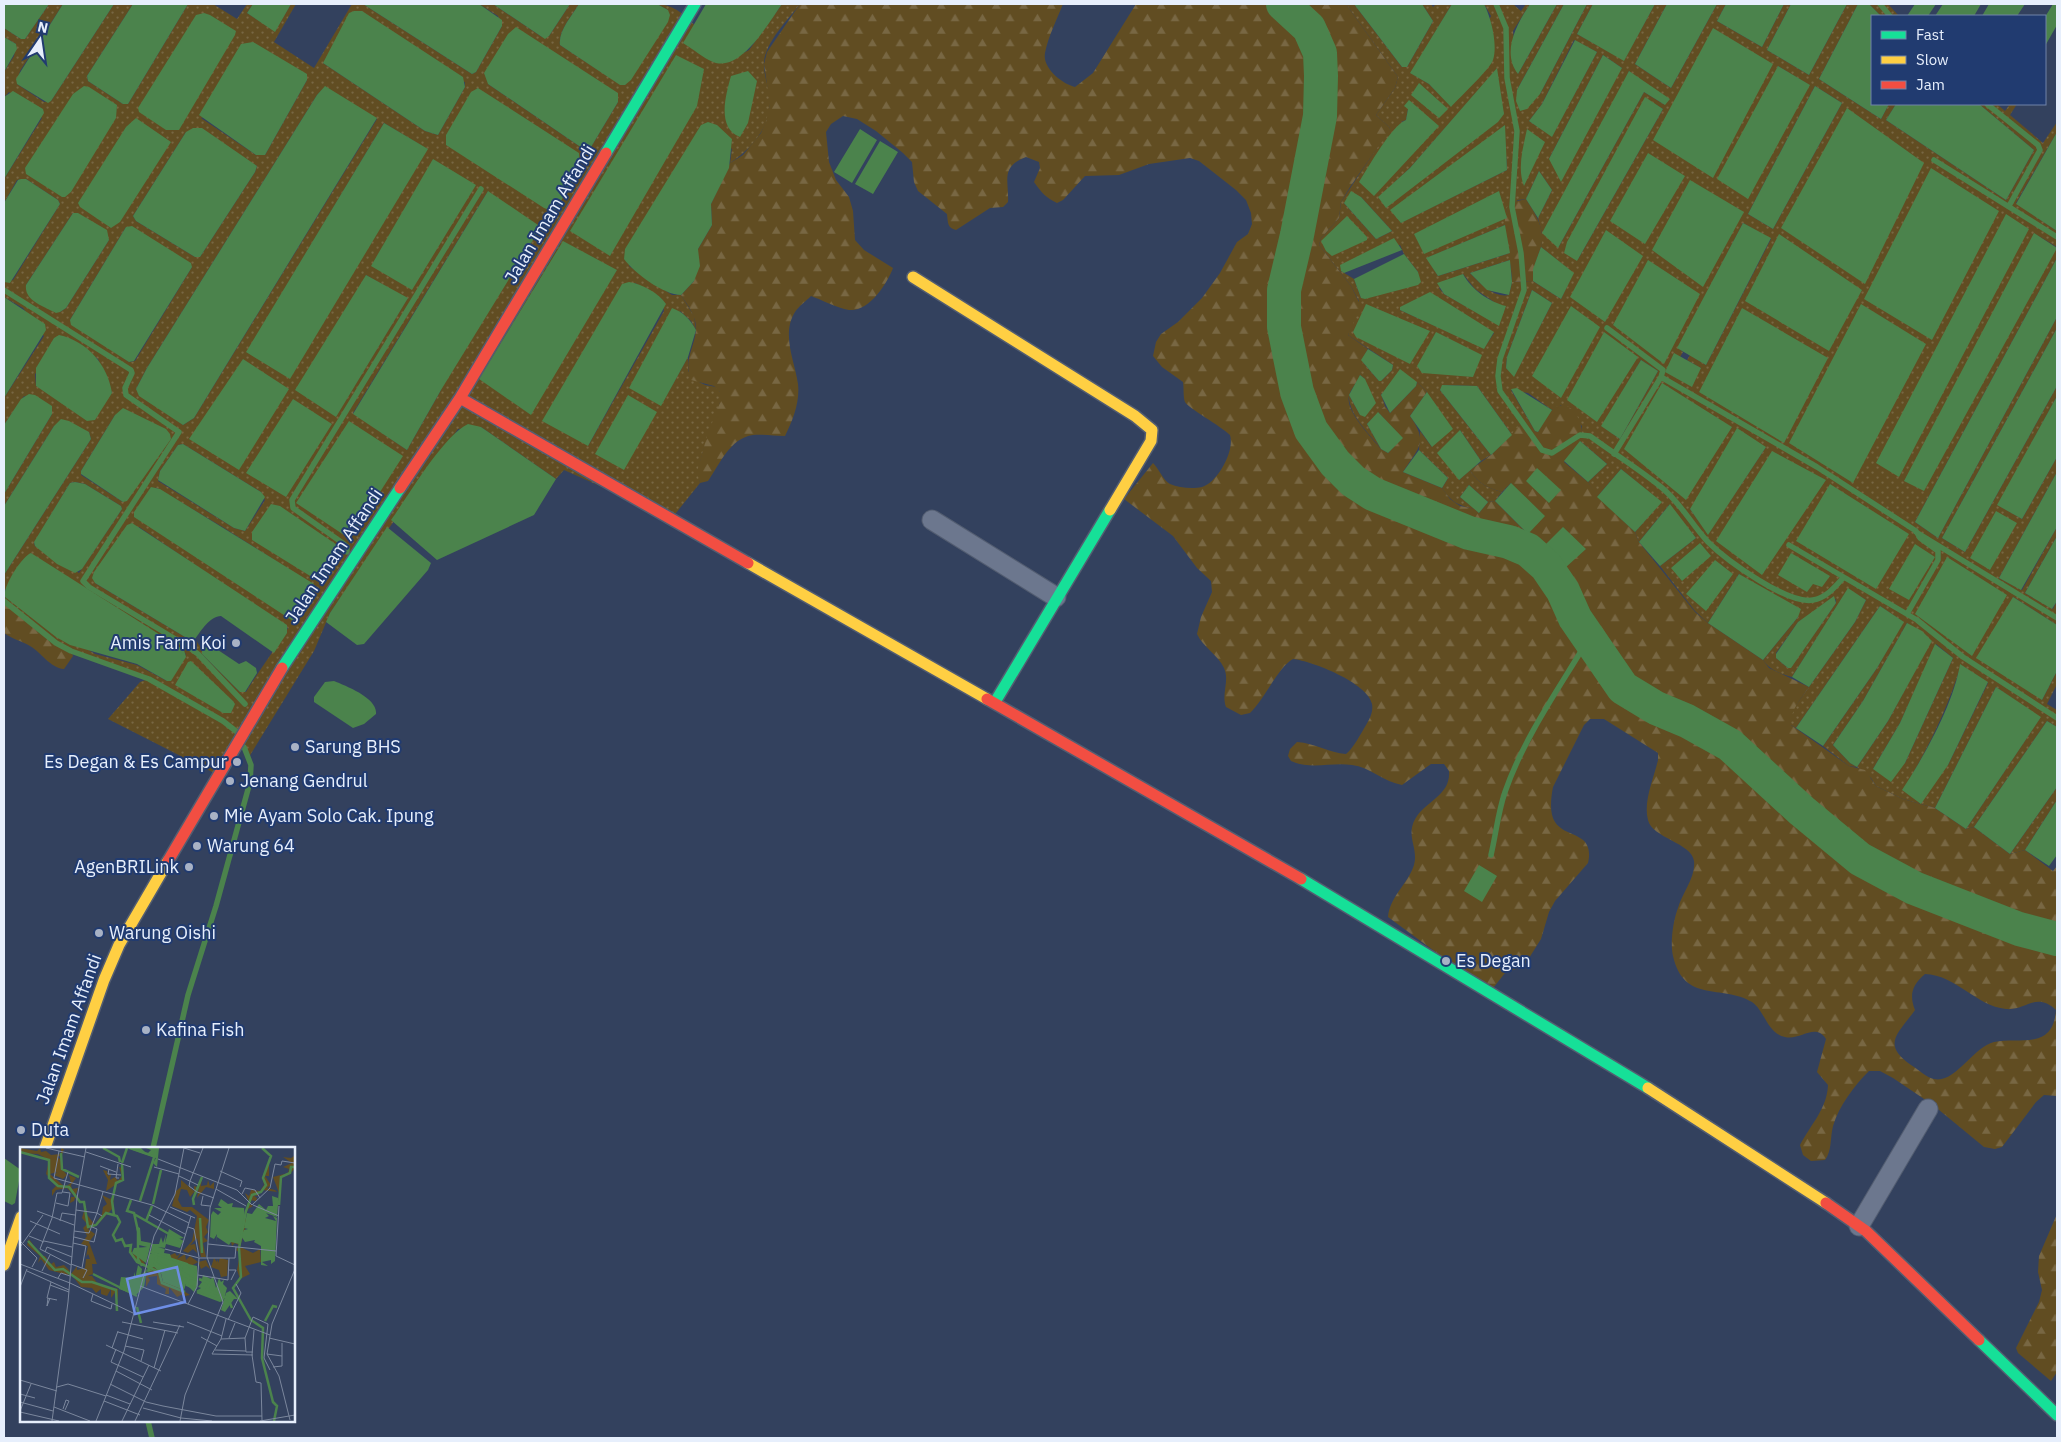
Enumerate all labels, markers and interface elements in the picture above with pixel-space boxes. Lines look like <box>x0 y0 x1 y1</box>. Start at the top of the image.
north arrow <box>15 15 65 65</box>
legend <box>1871 15 2046 105</box>
text: N <box>36 17 50 37</box>
text: Fast <box>1916 25 1944 44</box>
text: Slow <box>1916 50 1949 69</box>
text: Jam <box>1916 75 1945 94</box>
street label: Jalan Imam Affandi <box>499 140 600 287</box>
street label: Jalan Imam Affandi <box>280 484 387 628</box>
place label: Amis Farm Koi <box>110 631 226 654</box>
marker: Amis Farm Koi <box>230 637 242 649</box>
place label: Sarung BHS <box>305 735 401 758</box>
marker: Sarung BHS <box>289 741 301 753</box>
place label: Es Degan & Es Campur <box>44 750 227 773</box>
marker: Es Degan & Es Campur <box>231 756 243 768</box>
place label: Jenang Gendrul <box>240 769 368 792</box>
marker: Jenang Gendrul <box>224 775 236 787</box>
place label: Mie Ayam Solo Cak. Ipung <box>224 804 434 827</box>
marker: Mie Ayam Solo Cak. Ipung <box>208 810 220 822</box>
place label: Warung 64 <box>207 834 295 857</box>
marker: Warung 64 <box>191 840 203 852</box>
place label: AgenBRILink <box>74 855 180 878</box>
marker: AgenBRILink <box>183 861 195 873</box>
place label: Warung Oishi <box>109 921 216 944</box>
marker: Warung Oishi <box>93 927 105 939</box>
place label: Es Degan <box>1456 949 1531 972</box>
street label: Jalan Imam Affandi <box>31 951 106 1107</box>
marker: Es Degan <box>1440 955 1452 967</box>
place label: Kafina Fish <box>156 1018 245 1041</box>
marker: Kafina Fish <box>140 1024 152 1036</box>
place label: Duta <box>31 1118 70 1141</box>
marker: Duta <box>15 1124 27 1136</box>
inset map <box>20 1147 295 1422</box>

